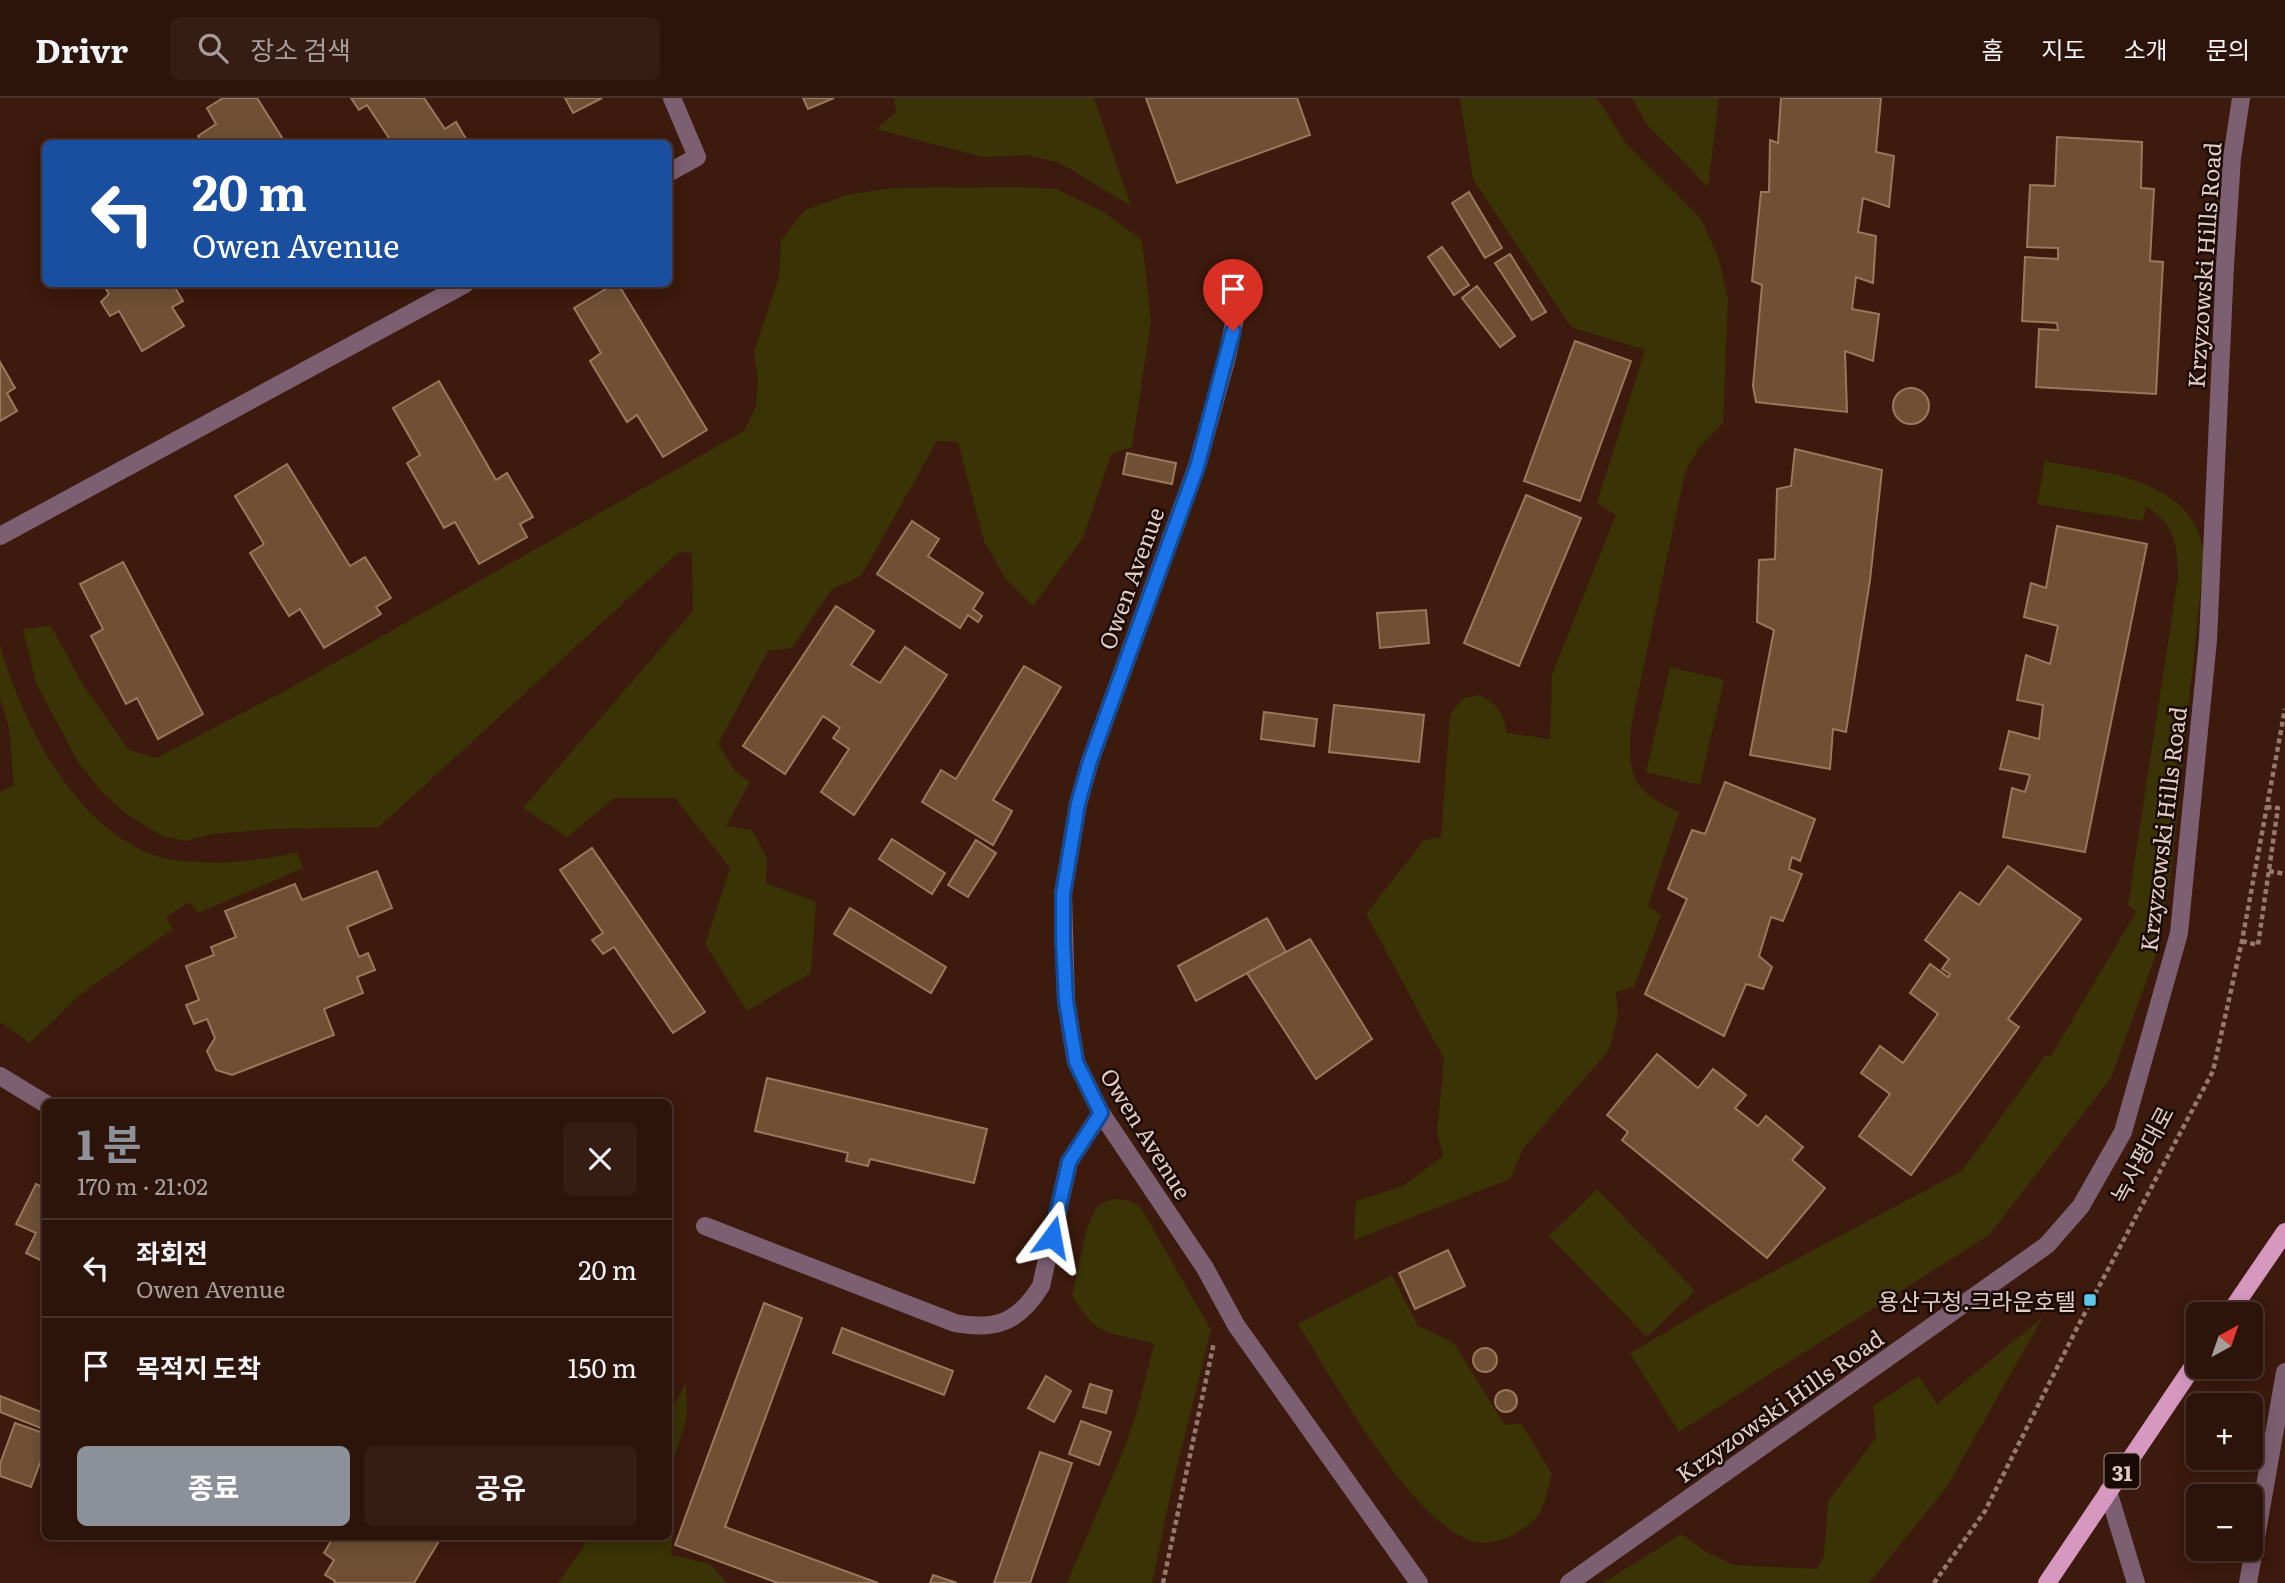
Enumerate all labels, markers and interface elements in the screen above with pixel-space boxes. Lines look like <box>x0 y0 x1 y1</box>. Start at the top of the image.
search box <box>170 17 660 80</box>
text: Drivr <box>35 24 128 73</box>
icon: search <box>194 29 232 67</box>
text: 장소 검색 <box>250 29 351 68</box>
text: 홈 <box>1981 31 2003 66</box>
text: 지도 <box>2041 31 2086 66</box>
text: 소개 <box>2124 31 2168 66</box>
text: 문의 <box>2206 31 2250 66</box>
street label: Krzyzowski Hills Road <box>2177 141 2229 389</box>
text: 20 m <box>192 153 307 226</box>
icon: left <box>77 168 168 259</box>
text: Owen Avenue <box>192 220 400 268</box>
pin <box>1203 259 1263 331</box>
icon: arrive <box>1214 270 1252 308</box>
street label: Owen Avenue <box>1089 502 1172 654</box>
street label: Krzyzowski Hills Road <box>2130 705 2194 953</box>
street label: Owen Avenue <box>1093 1061 1201 1205</box>
street label: 녹사평대로 <box>2101 1099 2181 1209</box>
text: 1 분 <box>77 1111 141 1173</box>
button: close <box>563 1122 637 1196</box>
text: 170 m · 21:02 <box>77 1168 208 1202</box>
position arrow <box>1015 1200 1089 1274</box>
text: 좌회전 <box>136 1232 208 1271</box>
icon: left <box>77 1249 115 1287</box>
text: 20 m <box>578 1249 637 1288</box>
text: Owen Avenue <box>136 1271 285 1305</box>
place label: 용산구청.크라운호텔 <box>1878 1283 2076 1317</box>
marker: 용산구청.크라운호텔 <box>2082 1292 2098 1308</box>
north arrow <box>2186 1302 2263 1379</box>
map controls <box>2186 1302 2263 1561</box>
street label: Krzyzowski Hills Road <box>1668 1320 1890 1490</box>
icon: arrive <box>77 1347 115 1385</box>
text: 목적지 도착 <box>136 1347 261 1386</box>
text: 150 m <box>568 1347 637 1386</box>
button: + <box>2186 1393 2263 1470</box>
button: 종료 <box>77 1446 350 1526</box>
button: 공유 <box>364 1446 637 1526</box>
road number: 31 <box>2104 1454 2140 1488</box>
button: − <box>2186 1484 2263 1561</box>

